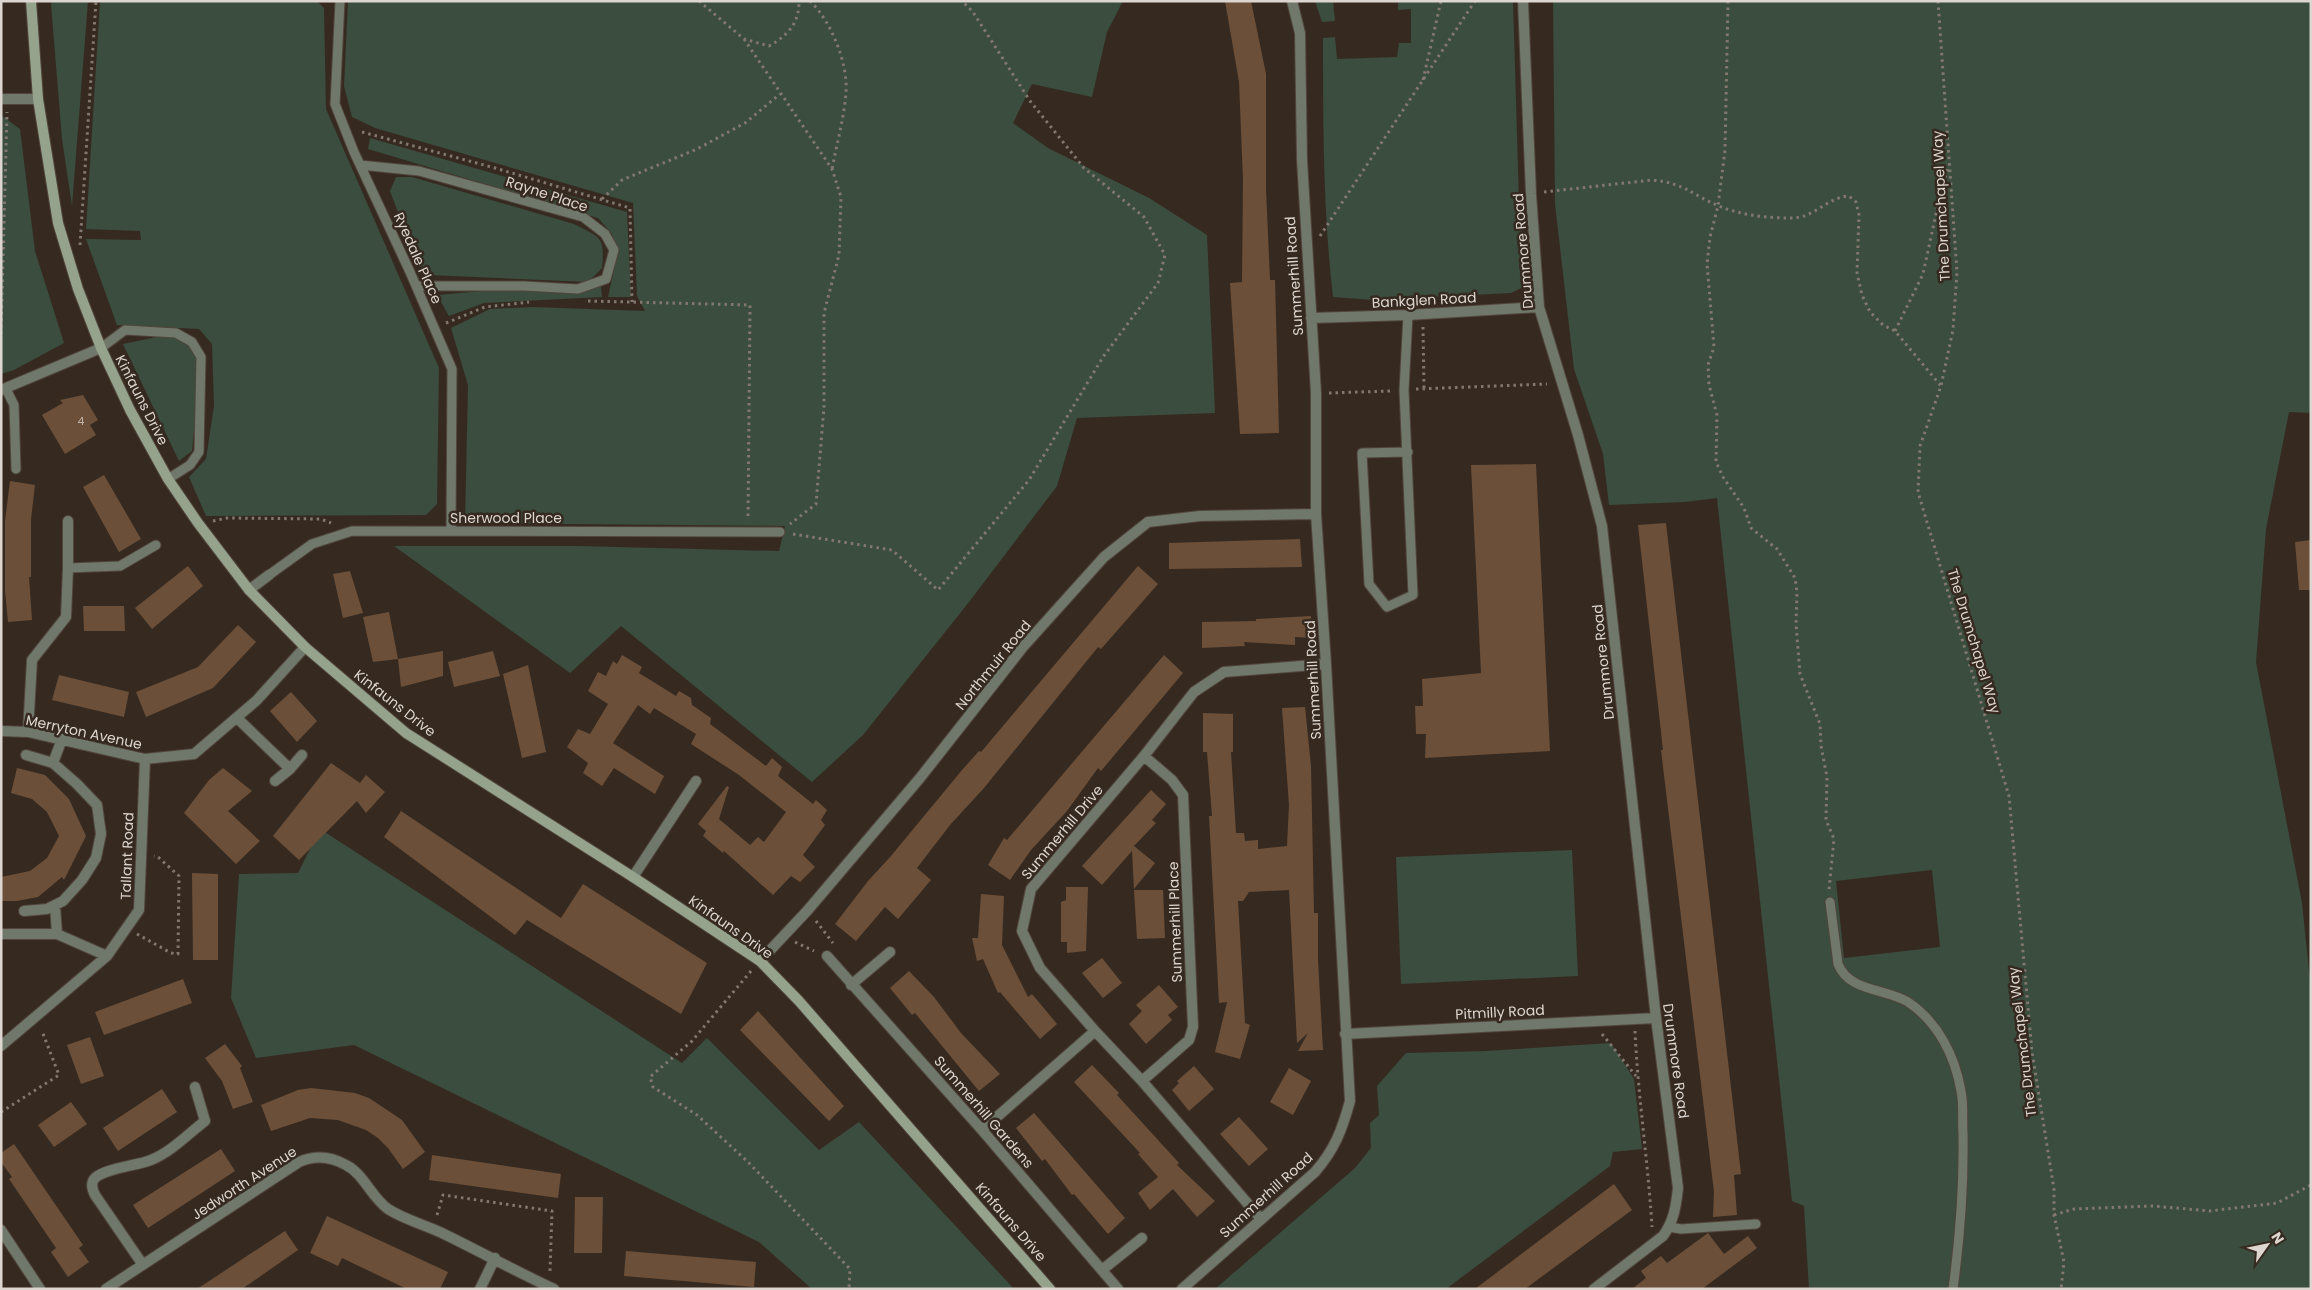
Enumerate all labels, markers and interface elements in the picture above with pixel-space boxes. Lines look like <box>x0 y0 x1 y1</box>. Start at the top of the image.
street label: The Drumchapel Way <box>1927 130 1955 282</box>
street label: Rayne Place <box>503 171 591 217</box>
street label: Drummore Road <box>1508 192 1538 310</box>
street label: Ryedale Place <box>389 209 447 307</box>
street label: Summerhill Road <box>1280 216 1308 336</box>
street label: Bankglen Road <box>1371 287 1477 313</box>
street label: Kinfauns Drive <box>111 351 174 449</box>
house number: 4 <box>78 413 85 429</box>
street label: Sherwood Place <box>450 508 562 528</box>
street label: The Drumchapel Way <box>1942 566 2006 716</box>
street label: Drummore Road <box>1587 603 1619 721</box>
street label: Northmuir Road <box>951 616 1035 714</box>
street label: Summerhill Road <box>1300 620 1326 740</box>
street label: Kinfauns Drive <box>350 665 440 742</box>
street label: Merryton Avenue <box>24 710 144 754</box>
street label: Summerhill Drive <box>1016 780 1108 884</box>
street label: Tallant Road <box>115 812 139 900</box>
street label: Summerhill Place <box>1163 861 1187 983</box>
street label: Kinfauns Drive <box>685 890 778 964</box>
street label: The Drumchapel Way <box>2003 966 2041 1118</box>
street label: Pitmilly Road <box>1455 1000 1545 1024</box>
street label: Drummore Road <box>1658 1002 1694 1120</box>
street label: Summerhill Gardens <box>930 1051 1038 1173</box>
street label: Jedworth Avenue <box>188 1141 301 1224</box>
street label: Summerhill Road <box>1215 1148 1317 1242</box>
street label: Kinfauns Drive <box>971 1178 1051 1266</box>
north arrow <box>2242 1220 2292 1270</box>
text: N <box>2267 1228 2289 1248</box>

